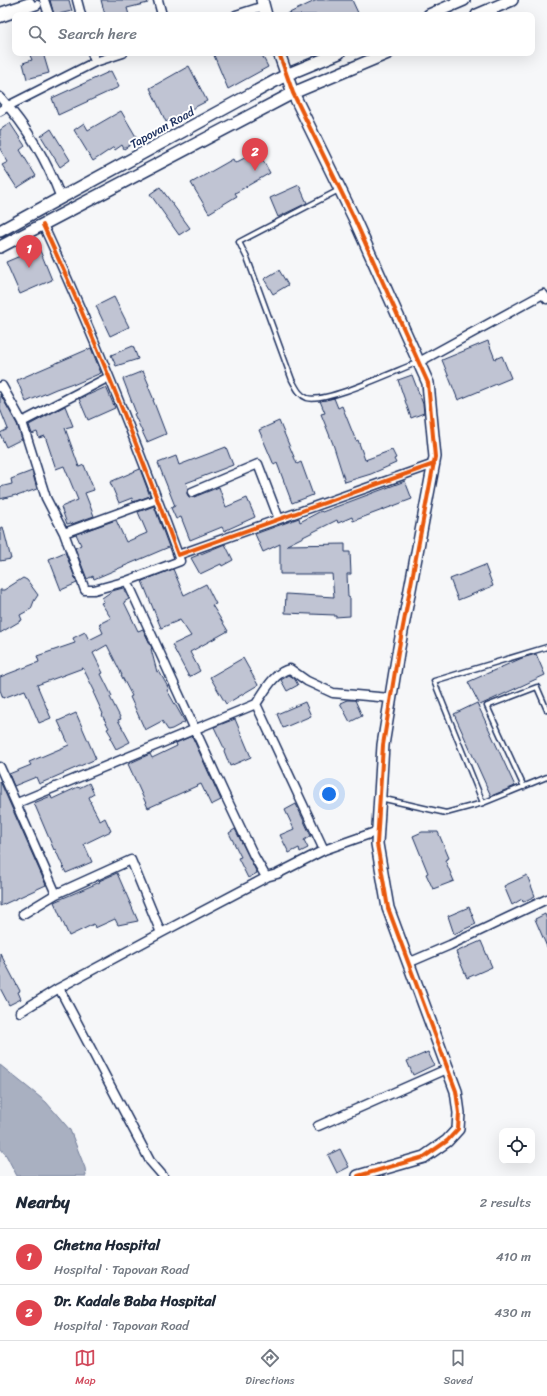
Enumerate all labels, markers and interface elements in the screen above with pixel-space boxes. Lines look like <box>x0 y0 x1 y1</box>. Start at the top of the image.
search box <box>12 12 535 56</box>
text: Search here <box>58 21 137 47</box>
icon: search <box>26 23 48 45</box>
street label: Tapovan Road <box>126 100 200 155</box>
pin: 2 <box>242 138 268 171</box>
pin: 1 <box>16 235 42 268</box>
your location <box>319 784 339 804</box>
map controls <box>499 1128 535 1164</box>
button: locate <box>499 1128 535 1164</box>
text: Nearby <box>16 1187 70 1217</box>
text: 2 results <box>480 1191 531 1214</box>
text: Chetna Hospital <box>54 1232 160 1258</box>
text: 1 <box>26 1245 32 1268</box>
text: 410 m <box>496 1245 531 1268</box>
text: Hospital · Tapovan Road <box>54 1258 189 1281</box>
text: Dr. Kadale Baba Hospital <box>54 1288 216 1314</box>
text: 2 <box>25 1301 33 1324</box>
text: 430 m <box>494 1301 531 1324</box>
text: Hospital · Tapovan Road <box>54 1314 189 1337</box>
tab: Map <box>74 1347 96 1390</box>
tab: Directions <box>245 1347 295 1390</box>
tab: Saved <box>444 1347 473 1390</box>

